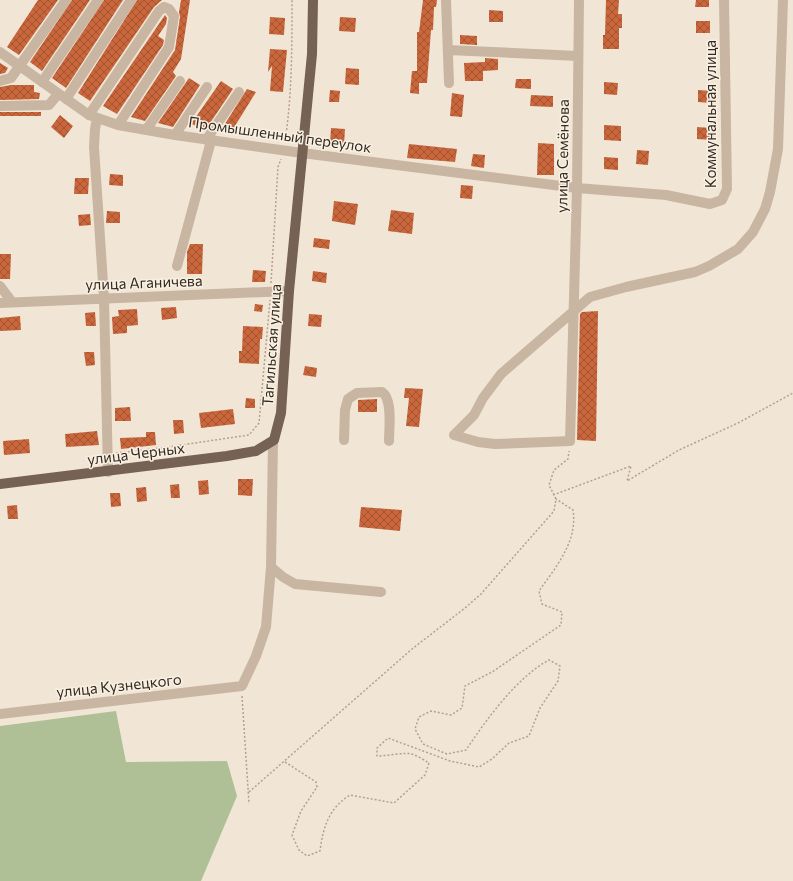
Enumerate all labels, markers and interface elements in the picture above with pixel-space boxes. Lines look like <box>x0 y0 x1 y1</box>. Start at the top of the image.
street label: Коммунальная улица <box>701 40 719 188</box>
street label: улица Семёнова <box>552 99 572 213</box>
street label: Промышленный переулок <box>187 112 373 156</box>
street label: улица Аганичева <box>85 271 203 293</box>
street label: Тагильская улица <box>258 283 284 407</box>
street label: улица Черных <box>86 438 186 468</box>
street label: улица Кузнецкого <box>56 669 182 701</box>

